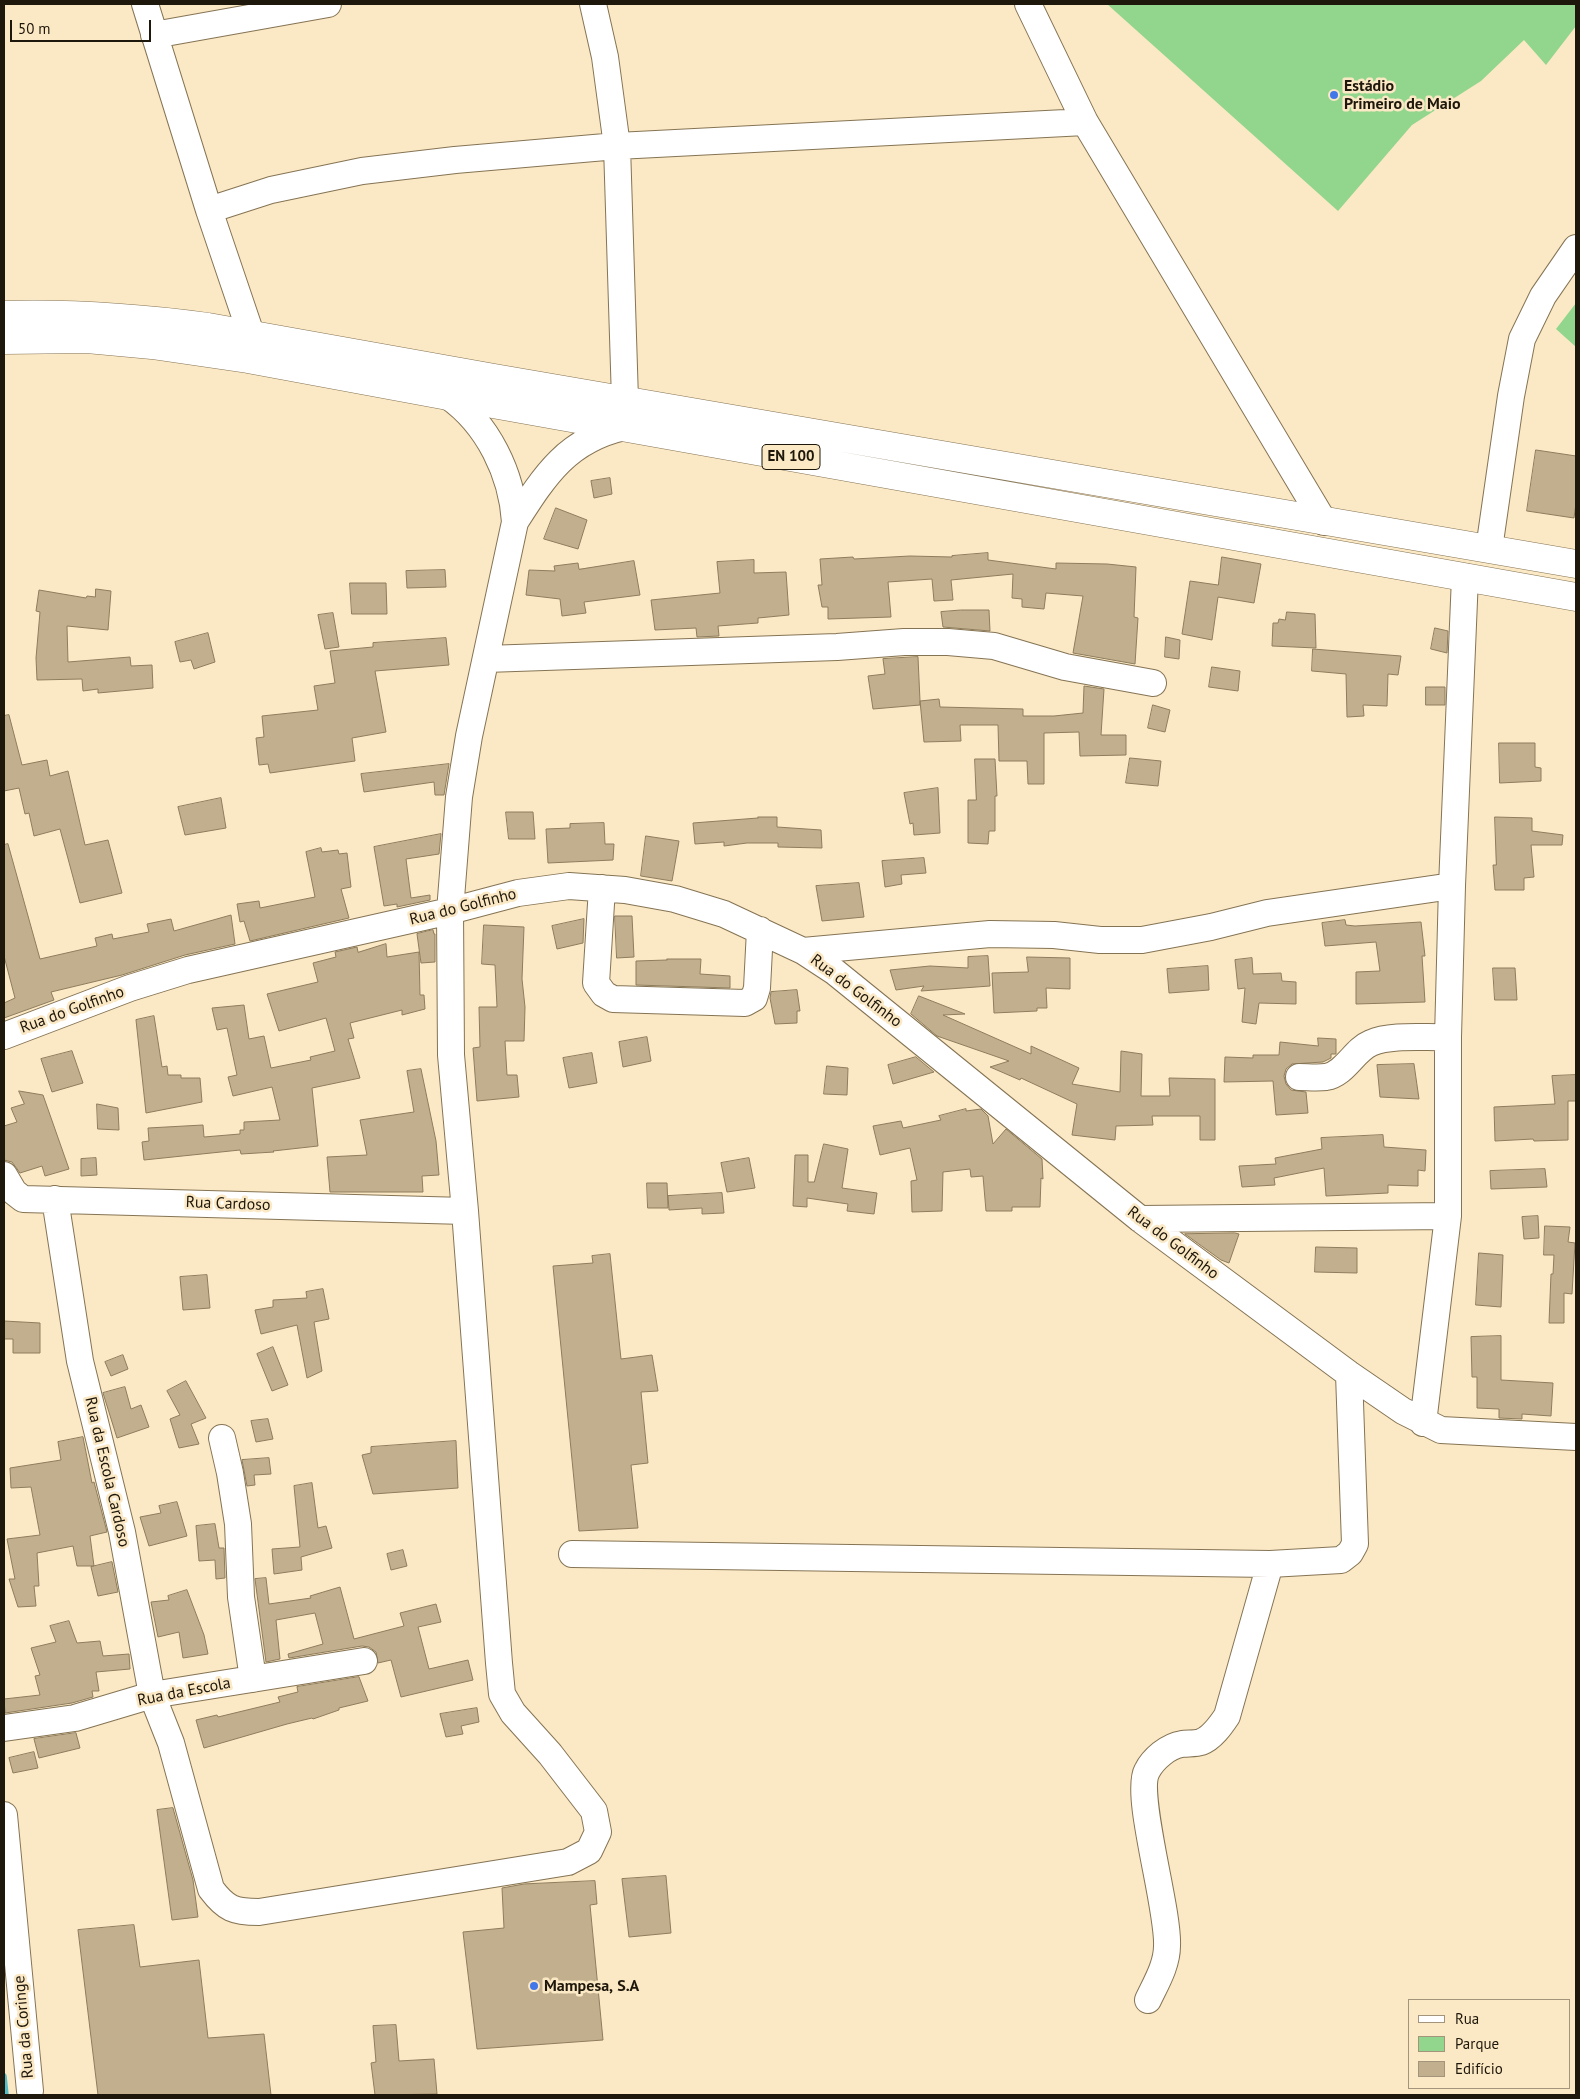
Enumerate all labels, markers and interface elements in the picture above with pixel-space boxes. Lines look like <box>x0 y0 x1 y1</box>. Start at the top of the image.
scale bar <box>12 10 154 42</box>
text: 50 m <box>18 19 51 38</box>
place label: Estádio Primeiro de Maio <box>1344 76 1461 114</box>
marker: Estádio Primeiro de Maio <box>1328 89 1340 101</box>
road number: EN 100 <box>762 444 820 470</box>
street label: Rua do Golfinho <box>408 884 518 930</box>
street label: Rua do Golfinho <box>807 950 905 1032</box>
street label: Rua do Golfinho <box>17 982 127 1038</box>
street label: Rua Cardoso <box>185 1193 271 1215</box>
street label: Rua do Golfinho <box>1124 1202 1222 1284</box>
street label: Rua da Escola Cardoso <box>80 1395 134 1549</box>
street label: Rua da Escola <box>136 1674 232 1710</box>
street label: Rua da Coringe <box>10 1975 38 2079</box>
place label: Mampesa, S.A <box>544 1976 639 1996</box>
marker: Mampesa, S.A <box>528 1980 540 1992</box>
legend <box>1408 1999 1570 2089</box>
text: Rua <box>1455 2009 1479 2028</box>
text: Parque <box>1455 2034 1499 2053</box>
text: Edifício <box>1455 2059 1503 2078</box>

